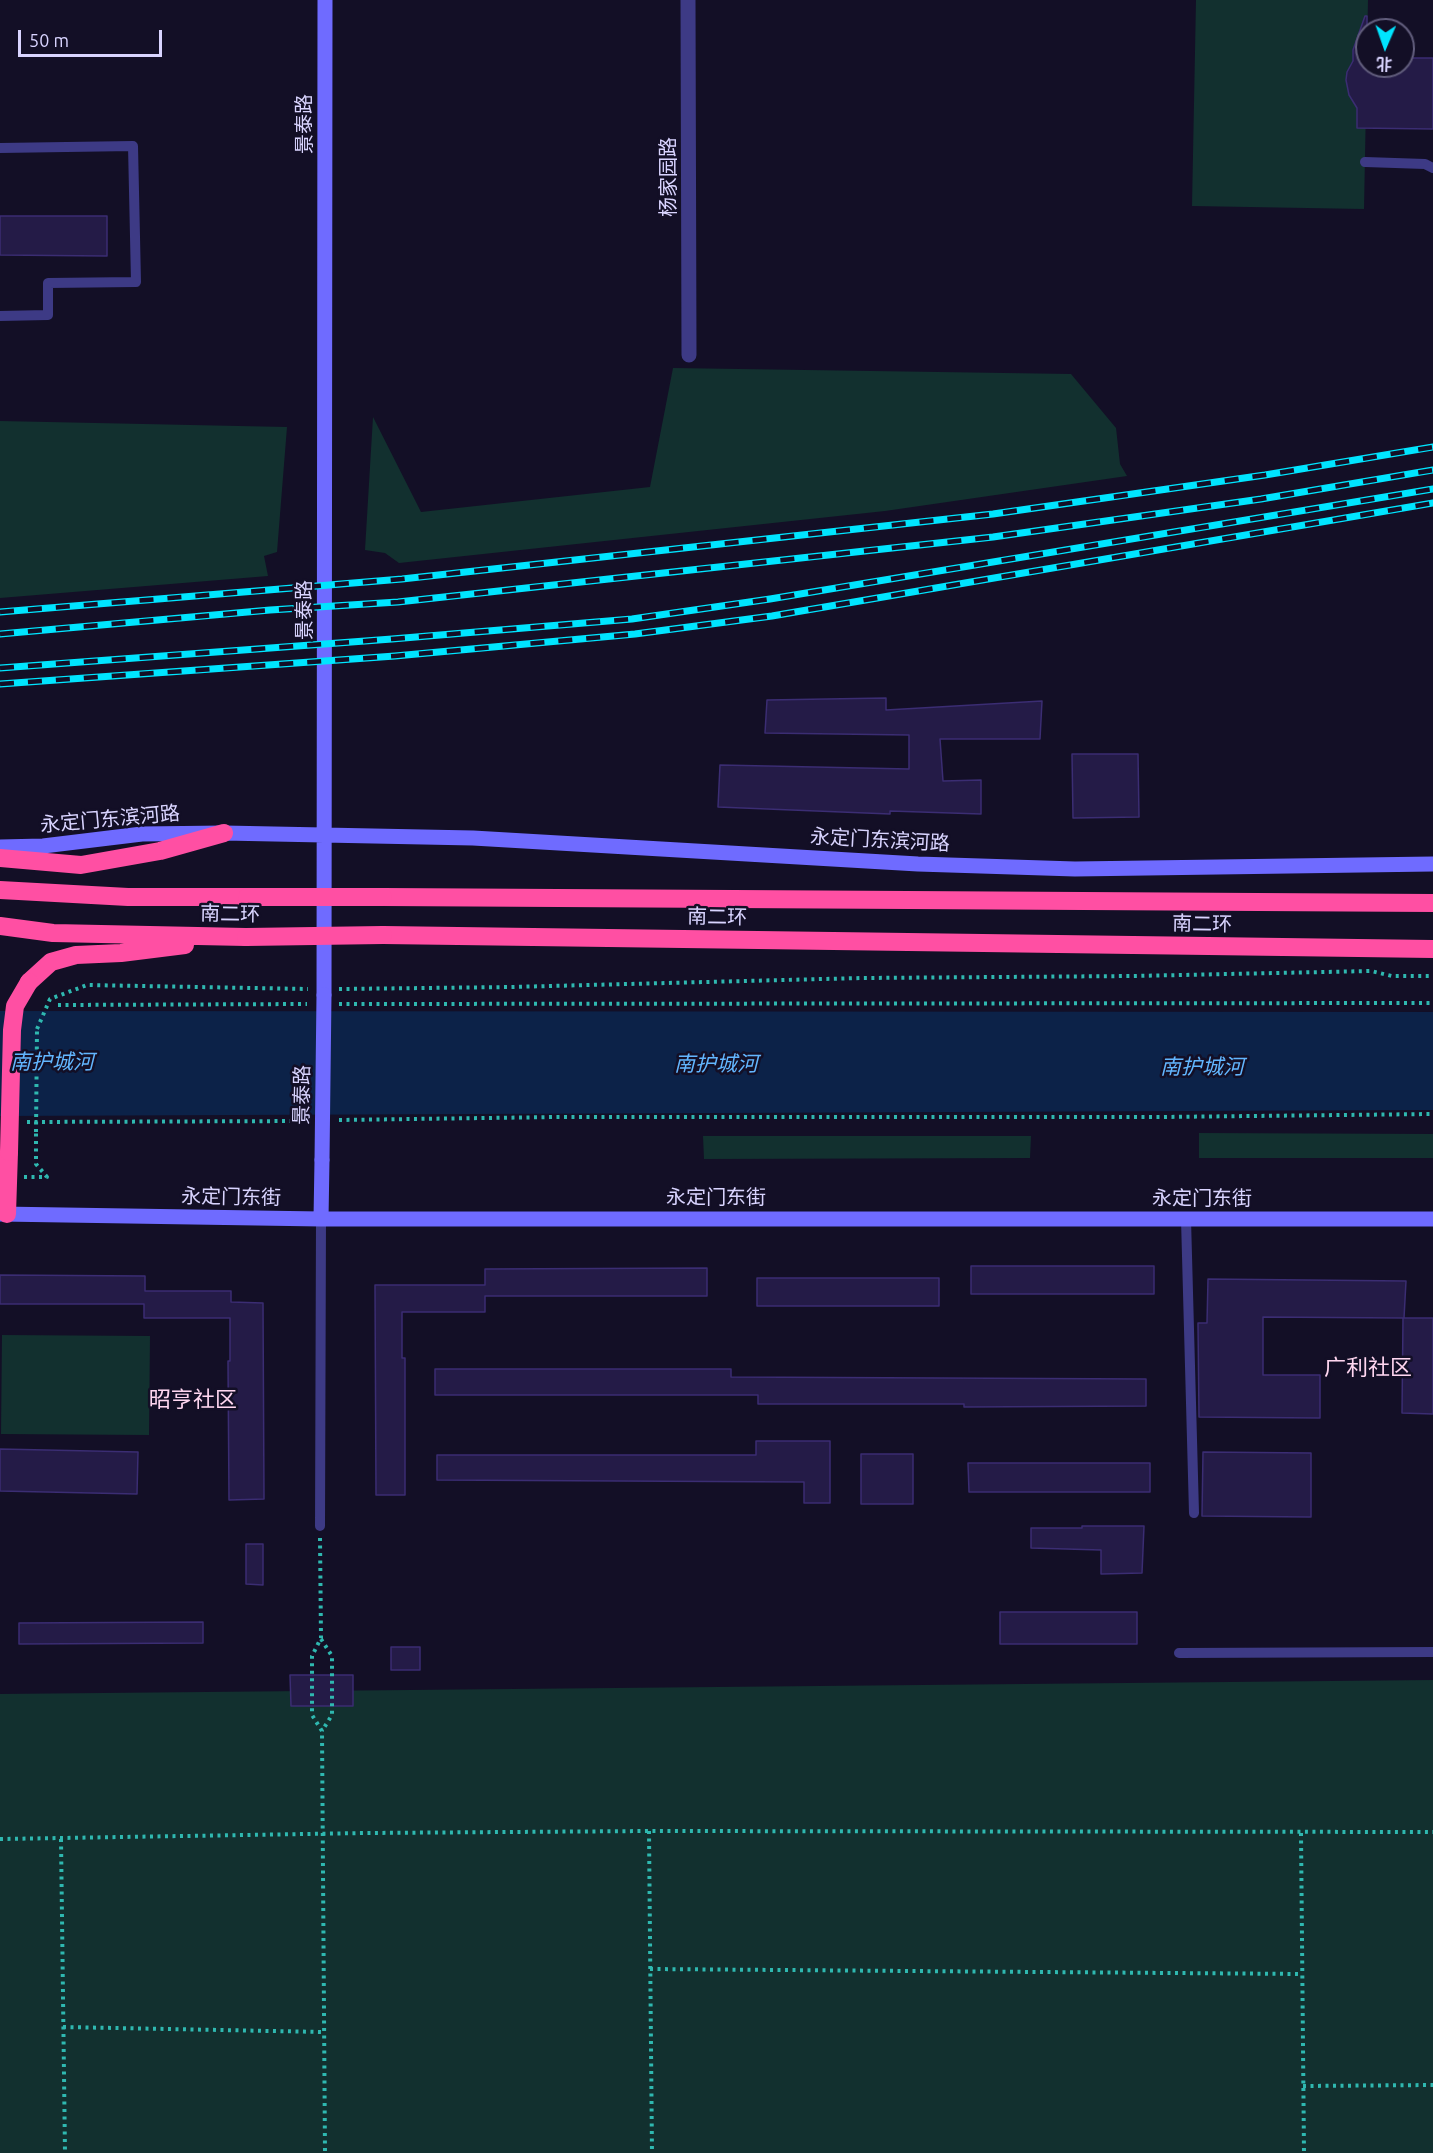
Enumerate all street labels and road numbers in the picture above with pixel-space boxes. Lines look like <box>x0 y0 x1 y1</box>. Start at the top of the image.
street label: 景泰路 <box>292 94 316 154</box>
street label: 杨家园路 <box>656 137 680 217</box>
street label: 景泰路 <box>292 580 316 640</box>
street label: 永定门东滨河路 <box>39 801 181 837</box>
street label: 永定门东滨河路 <box>809 824 951 856</box>
street label: 南二环 <box>200 901 260 927</box>
street label: 南二环 <box>687 904 747 930</box>
street label: 南二环 <box>1172 911 1232 937</box>
street label: 景泰路 <box>289 1065 315 1125</box>
street label: 永定门东街 <box>181 1184 281 1210</box>
street label: 永定门东街 <box>666 1185 766 1209</box>
street label: 永定门东街 <box>1152 1186 1252 1210</box>

